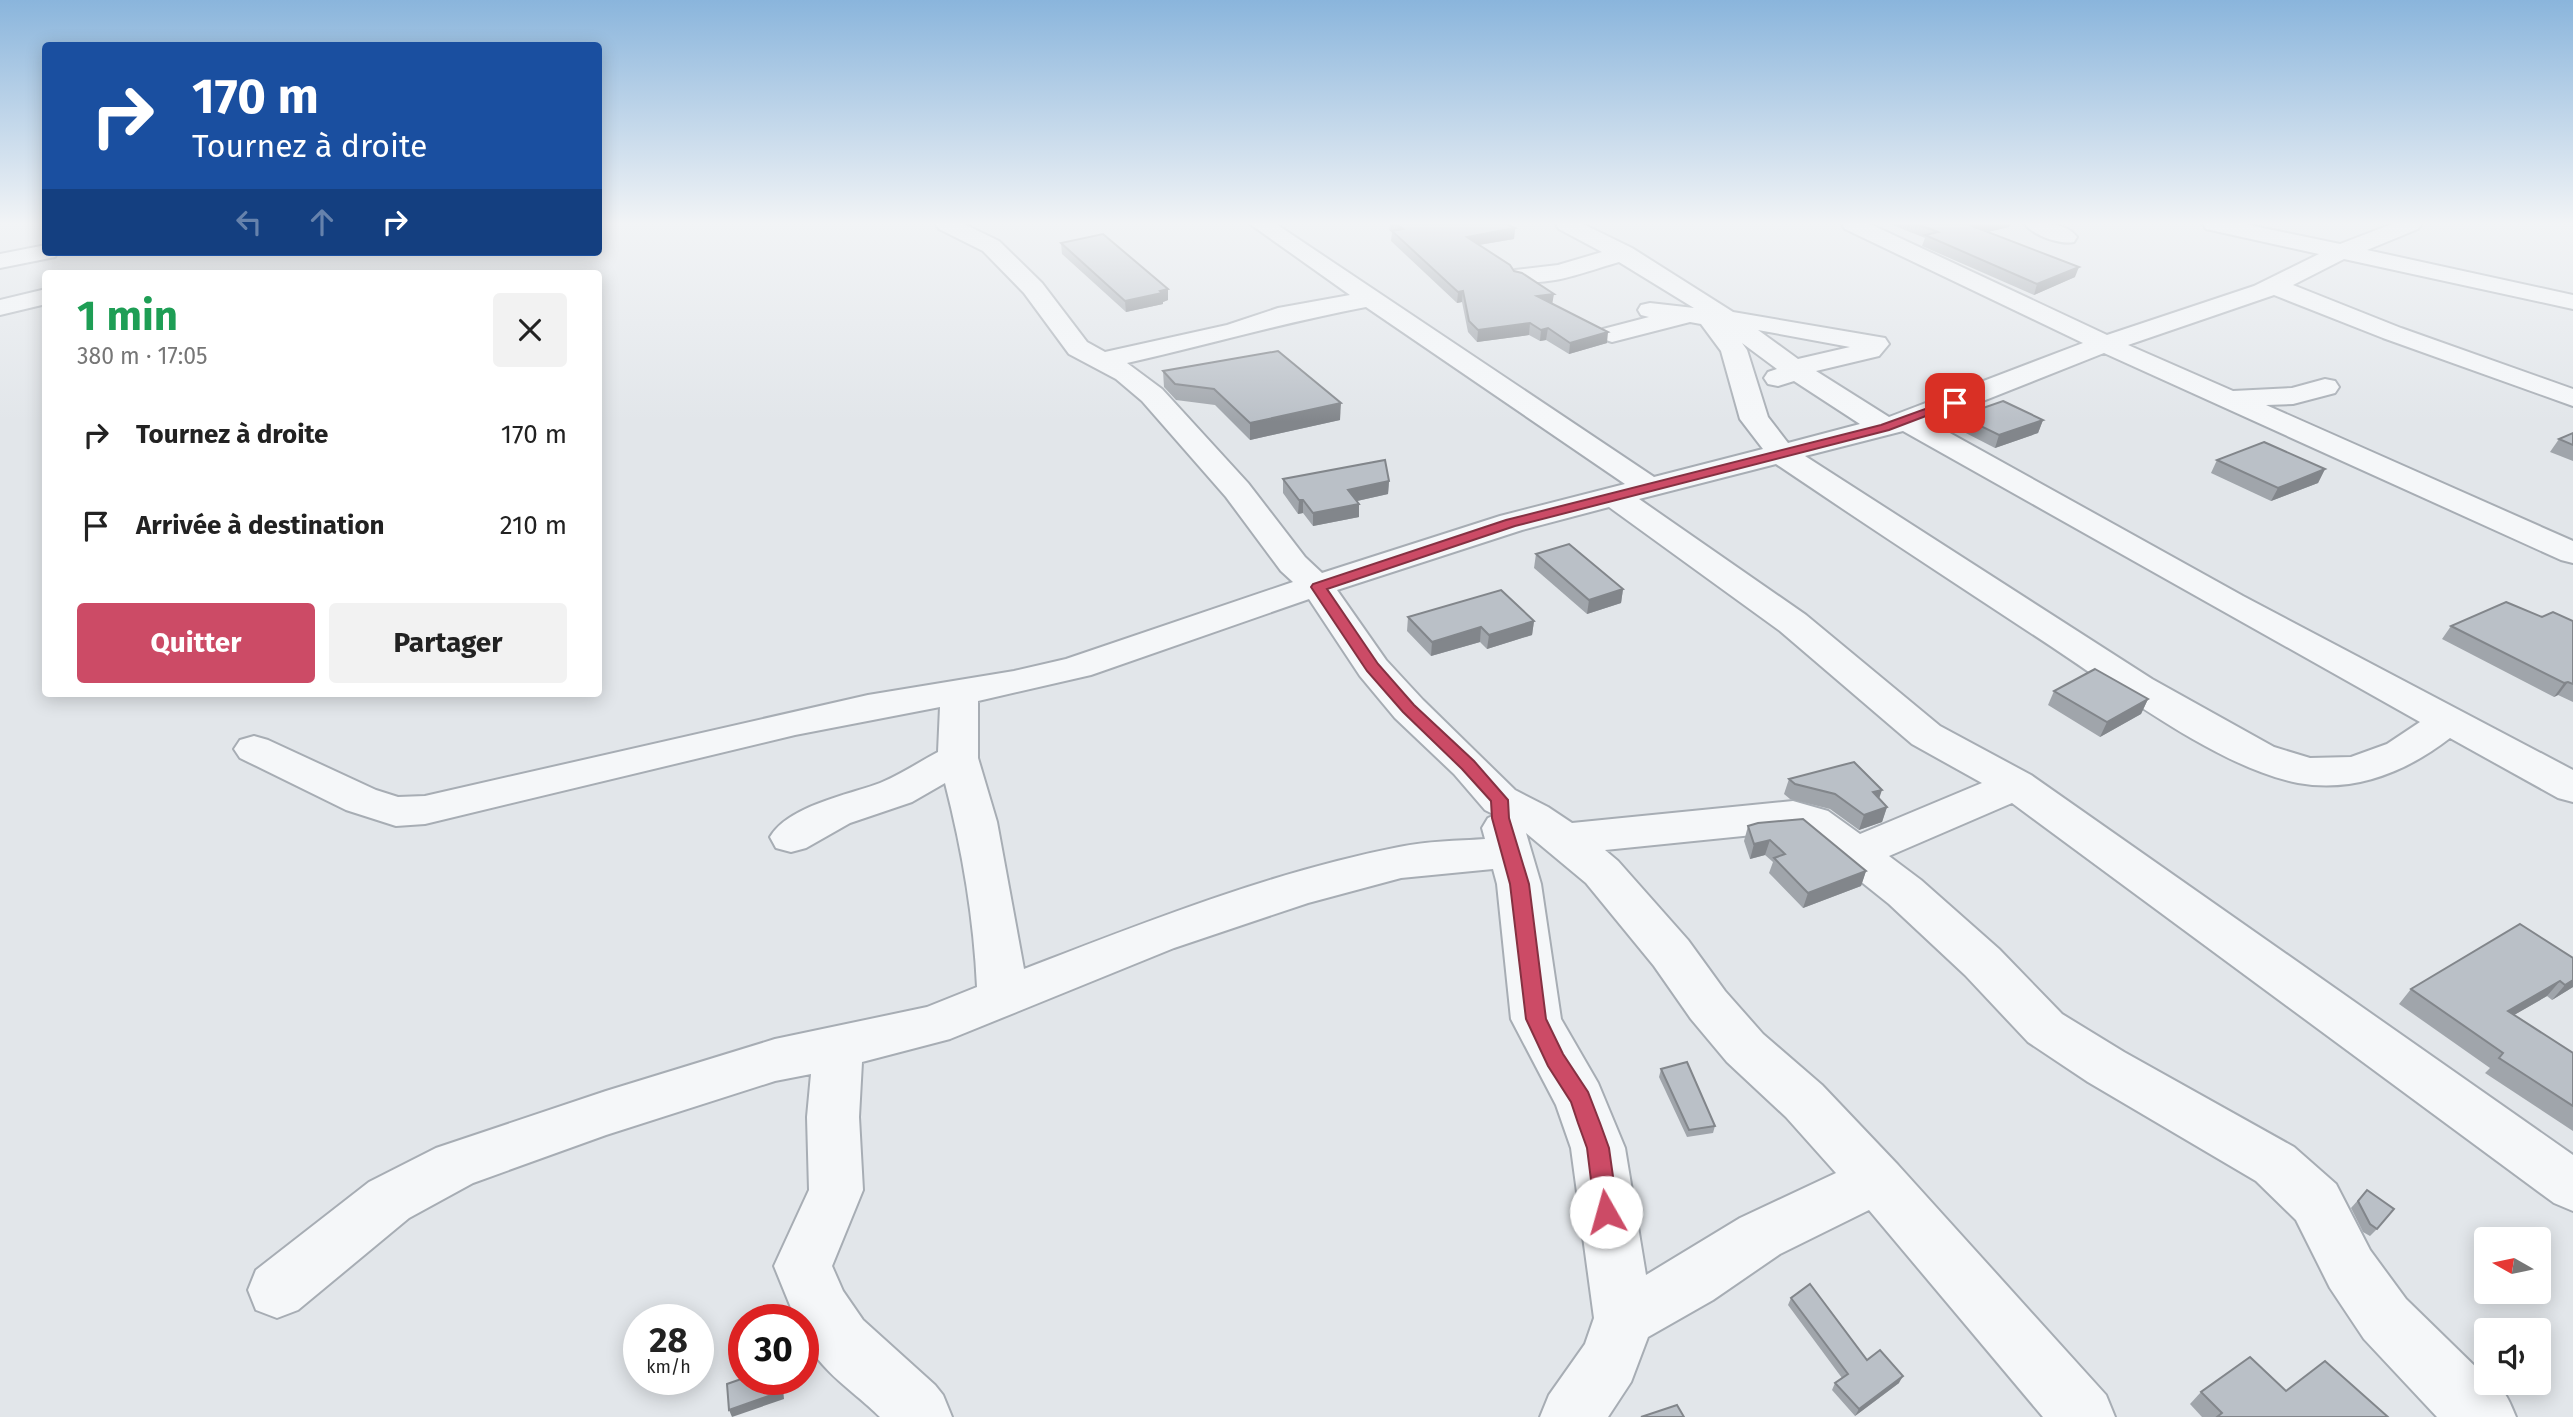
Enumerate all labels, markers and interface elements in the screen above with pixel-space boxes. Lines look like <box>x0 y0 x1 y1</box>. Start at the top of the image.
text: 170 m <box>192 67 319 126</box>
icon: right <box>77 70 168 161</box>
text: Tournez à droite <box>192 127 428 165</box>
icon: left <box>230 203 268 241</box>
icon: ahead <box>303 203 341 241</box>
icon: right <box>376 203 414 241</box>
text: 1 min <box>77 291 178 341</box>
button: close <box>493 293 567 367</box>
text: 380 m · 17:05 <box>77 342 208 370</box>
pin <box>1925 373 1985 433</box>
icon: arrive <box>1936 384 1974 422</box>
icon: right <box>77 416 115 454</box>
text: Tournez à droite <box>136 419 328 450</box>
text: 170 m <box>501 419 567 450</box>
icon: arrive <box>77 507 115 545</box>
text: Arrivée à destination <box>136 510 385 541</box>
text: 210 m <box>500 510 567 541</box>
button: Quitter <box>77 603 315 683</box>
button: Partager <box>329 603 567 683</box>
position arrow <box>1569 1175 1643 1249</box>
north arrow <box>2474 1227 2552 1304</box>
map controls <box>2474 1227 2551 1395</box>
speed limit sign: 30 <box>728 1304 819 1395</box>
button: sound <box>2474 1318 2551 1395</box>
text: 28 <box>649 1319 688 1361</box>
text: km/h <box>646 1356 691 1378</box>

